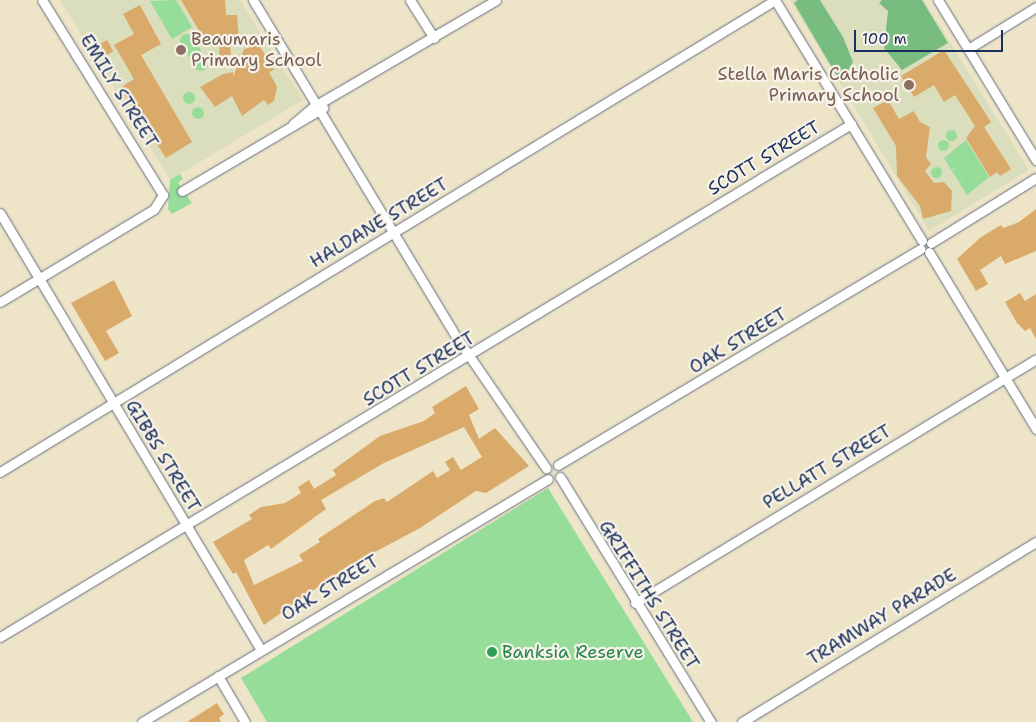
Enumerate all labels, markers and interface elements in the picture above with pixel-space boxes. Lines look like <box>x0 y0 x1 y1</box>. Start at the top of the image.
scale bar <box>856 20 1005 52</box>
place label: Beaumaris Primary School <box>191 29 321 72</box>
text: 100 m <box>862 29 907 49</box>
street label: EMILY STREET <box>75 30 163 152</box>
marker: Beaumaris Primary School <box>175 44 187 56</box>
place label: Stella Maris Catholic Primary School <box>717 64 899 106</box>
marker: Stella Maris Catholic Primary School <box>903 79 915 91</box>
street label: SCOTT STREET <box>704 116 824 200</box>
street label: HALDANE STREET <box>306 173 452 273</box>
street label: OAK STREET <box>685 303 791 379</box>
street label: SCOTT STREET <box>359 327 479 411</box>
street label: GIBBS STREET <box>121 396 205 516</box>
street label: PELLATT STREET <box>759 420 895 514</box>
street label: GRIFFITHS STREET <box>594 516 704 674</box>
street label: OAK STREET <box>277 550 383 626</box>
street label: TRAMWAY PARADE <box>804 564 960 670</box>
place label: Banksia Reserve <box>502 641 644 663</box>
marker: Banksia Reserve <box>486 646 498 658</box>

